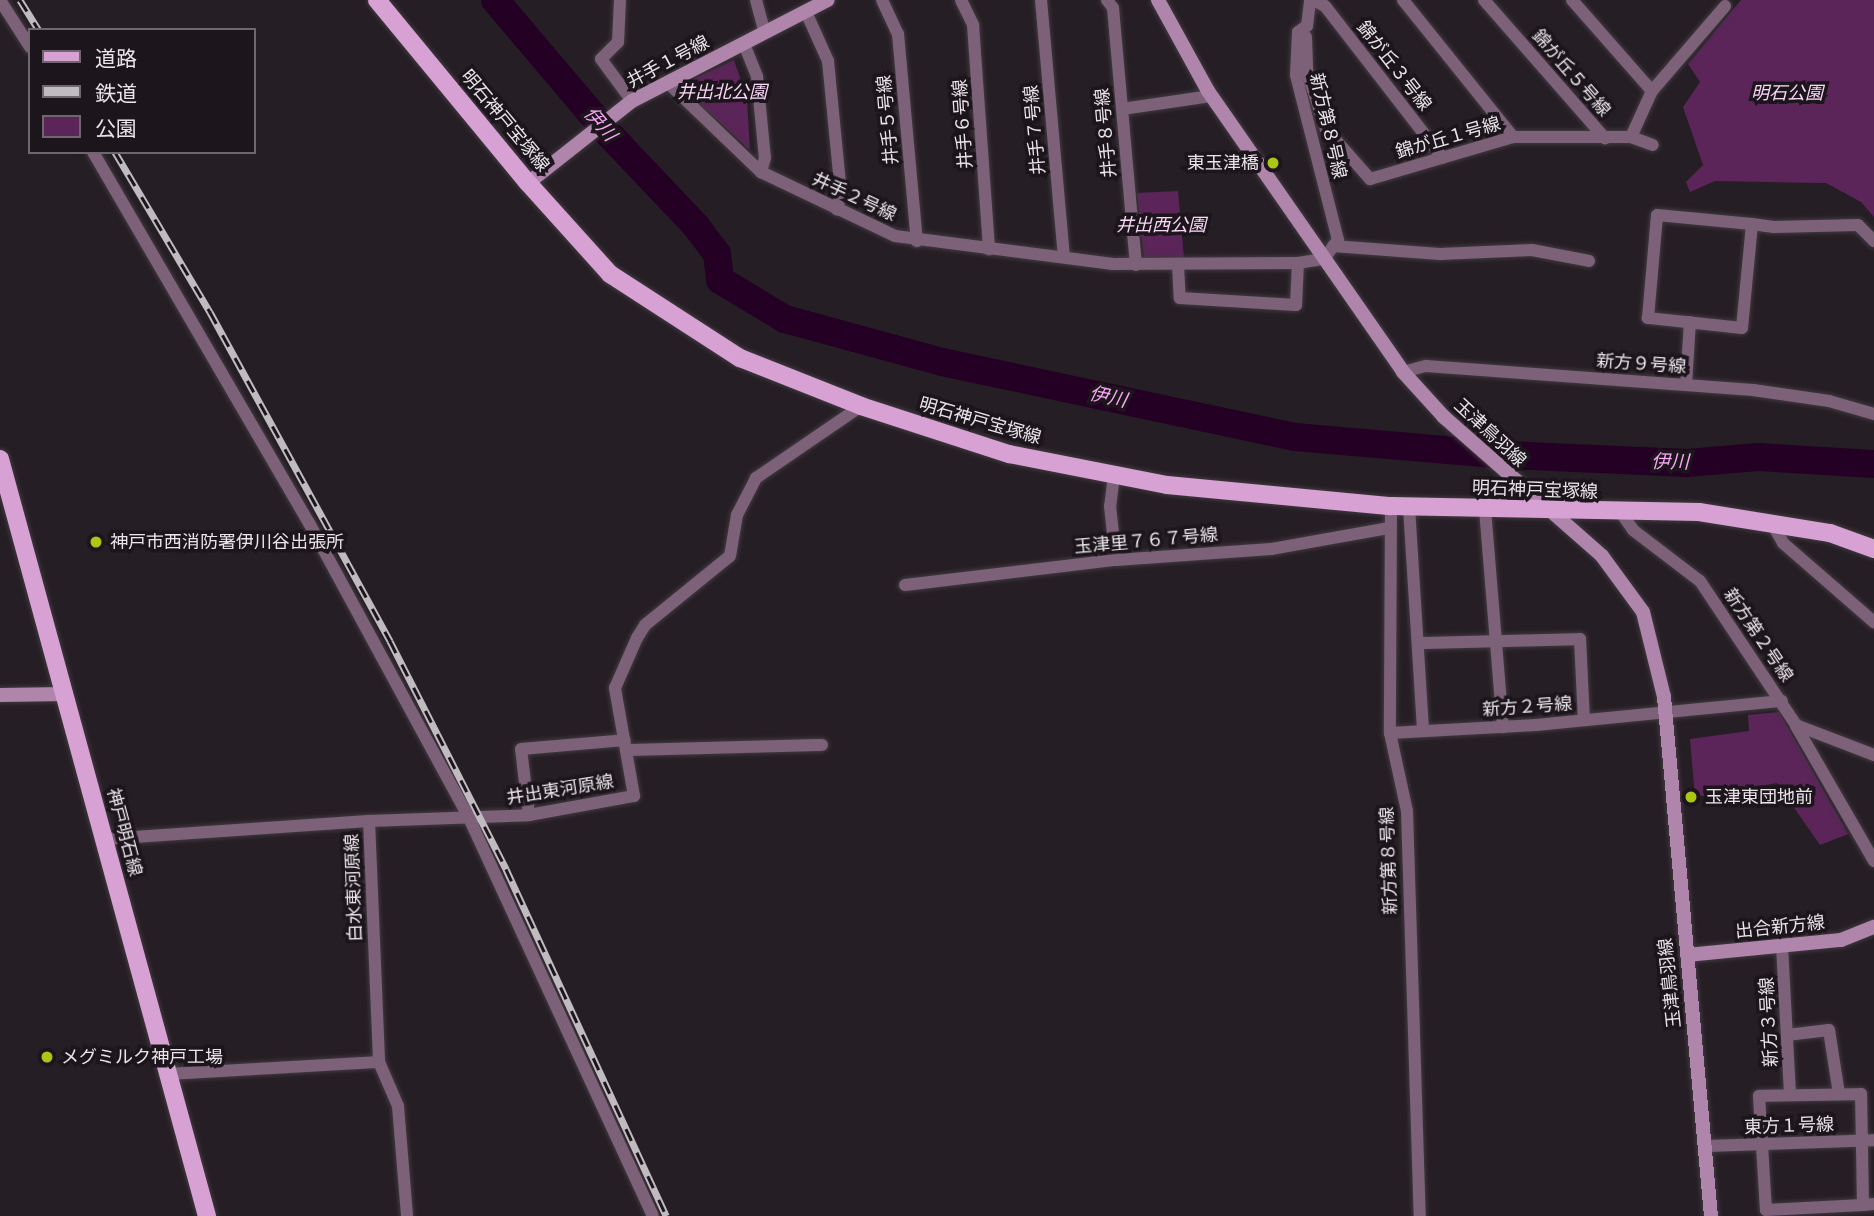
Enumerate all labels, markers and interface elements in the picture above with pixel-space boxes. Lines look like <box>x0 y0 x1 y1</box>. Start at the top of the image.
street label: 錦が丘３号線 <box>1352 17 1436 115</box>
street label: 錦が丘５号線 <box>1527 25 1615 121</box>
legend <box>28 28 256 154</box>
street label: 井手１号線 <box>623 31 713 93</box>
text: 道路 <box>95 45 137 72</box>
street label: 明石神戸宝塚線 <box>456 66 554 176</box>
street label: 新方第８号線 <box>1305 71 1351 181</box>
street label: 井手５号線 <box>873 74 903 166</box>
street label: 井手６号線 <box>949 78 977 170</box>
text: 鉄道 <box>95 80 137 107</box>
park label: 井出北公園 <box>677 81 767 103</box>
park label: 明石公園 <box>1751 82 1823 104</box>
street label: 井手７号線 <box>1020 84 1050 176</box>
street label: 井手８号線 <box>1091 87 1121 179</box>
water label: 伊川 <box>579 102 621 146</box>
street label: 錦が丘１号線 <box>1393 113 1503 163</box>
text: 公園 <box>95 115 137 142</box>
place label: 東玉津橋 <box>1187 152 1259 174</box>
marker: 東玉津橋 <box>1265 155 1281 171</box>
street label: 井手２号線 <box>809 168 899 226</box>
park label: 井出西公園 <box>1116 214 1206 236</box>
street label: 新方９号線 <box>1595 350 1687 378</box>
water label: 伊川 <box>1087 382 1129 412</box>
street label: 明石神戸宝塚線 <box>916 393 1044 449</box>
street label: 玉津鳥羽線 <box>1450 394 1530 472</box>
water label: 伊川 <box>1651 450 1689 474</box>
street label: 明石神戸宝塚線 <box>1472 477 1598 503</box>
street label: 玉津里７６７号線 <box>1073 524 1219 558</box>
place label: 神戸市西消防署伊川谷出張所 <box>110 531 344 553</box>
marker: 神戸市西消防署伊川谷出張所 <box>88 534 104 550</box>
street label: 新方第２号線 <box>1719 584 1797 686</box>
street label: 新方２号線 <box>1481 693 1573 721</box>
street label: 井出東河原線 <box>505 771 615 809</box>
street label: 神戸明石線 <box>102 786 146 878</box>
place label: 玉津東団地前 <box>1705 786 1813 808</box>
marker: 玉津東団地前 <box>1683 789 1699 805</box>
street label: 新方第８号線 <box>1376 807 1402 915</box>
street label: 白水東河原線 <box>341 834 367 942</box>
street label: 出合新方線 <box>1734 912 1826 942</box>
street label: 玉津鳥羽線 <box>1655 937 1685 1029</box>
street label: 新方３号線 <box>1756 976 1782 1068</box>
place label: メグミルク神戸工場 <box>61 1046 223 1068</box>
marker: メグミルク神戸工場 <box>39 1049 55 1065</box>
street label: 東方１号線 <box>1744 1114 1834 1138</box>

